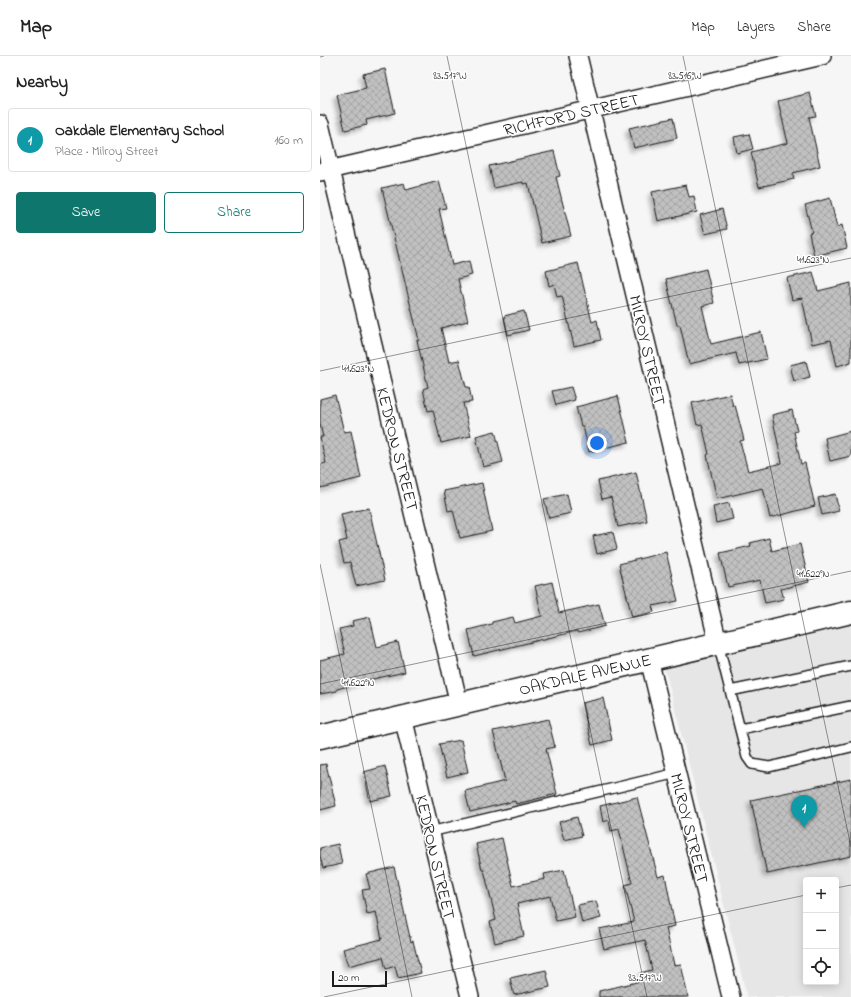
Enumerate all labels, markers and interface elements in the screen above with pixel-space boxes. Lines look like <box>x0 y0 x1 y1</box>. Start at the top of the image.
text: Map <box>20 14 52 41</box>
text: Map <box>691 17 715 38</box>
text: Layers <box>737 17 775 38</box>
text: Share <box>797 17 831 38</box>
text: 83.517°W <box>433 69 467 84</box>
text: 83.516°W <box>668 69 702 84</box>
text: Nearby <box>16 70 68 95</box>
street label: RICHFORD STREET <box>501 88 642 143</box>
text: Oakdale Elementary School <box>55 120 224 142</box>
text: 1 <box>28 131 32 150</box>
text: 160 m <box>274 131 303 150</box>
text: Place · Milroy Street <box>55 142 158 161</box>
button: Save <box>16 192 156 233</box>
button: Share <box>164 192 304 233</box>
text: 41.623°N <box>797 253 829 268</box>
street label: MILROY STREET <box>622 293 671 408</box>
text: 41.623°N <box>342 362 374 377</box>
street label: KEDRON STREET <box>369 385 424 514</box>
your location <box>587 433 607 453</box>
text: 41.622°N <box>796 567 830 582</box>
street label: OAKDALE AVENUE <box>517 648 654 703</box>
text: 41.622°N <box>341 676 375 691</box>
street label: MILROY STREET <box>663 771 714 886</box>
street label: KEDRON STREET <box>408 793 461 922</box>
pin: 1 <box>791 795 817 828</box>
map controls <box>803 877 839 985</box>
button: + <box>803 877 839 913</box>
button: − <box>803 913 839 949</box>
button: locate <box>803 949 839 985</box>
scale bar <box>332 969 387 988</box>
text: 20 m <box>338 970 360 986</box>
text: 83.517°W <box>628 971 662 986</box>

